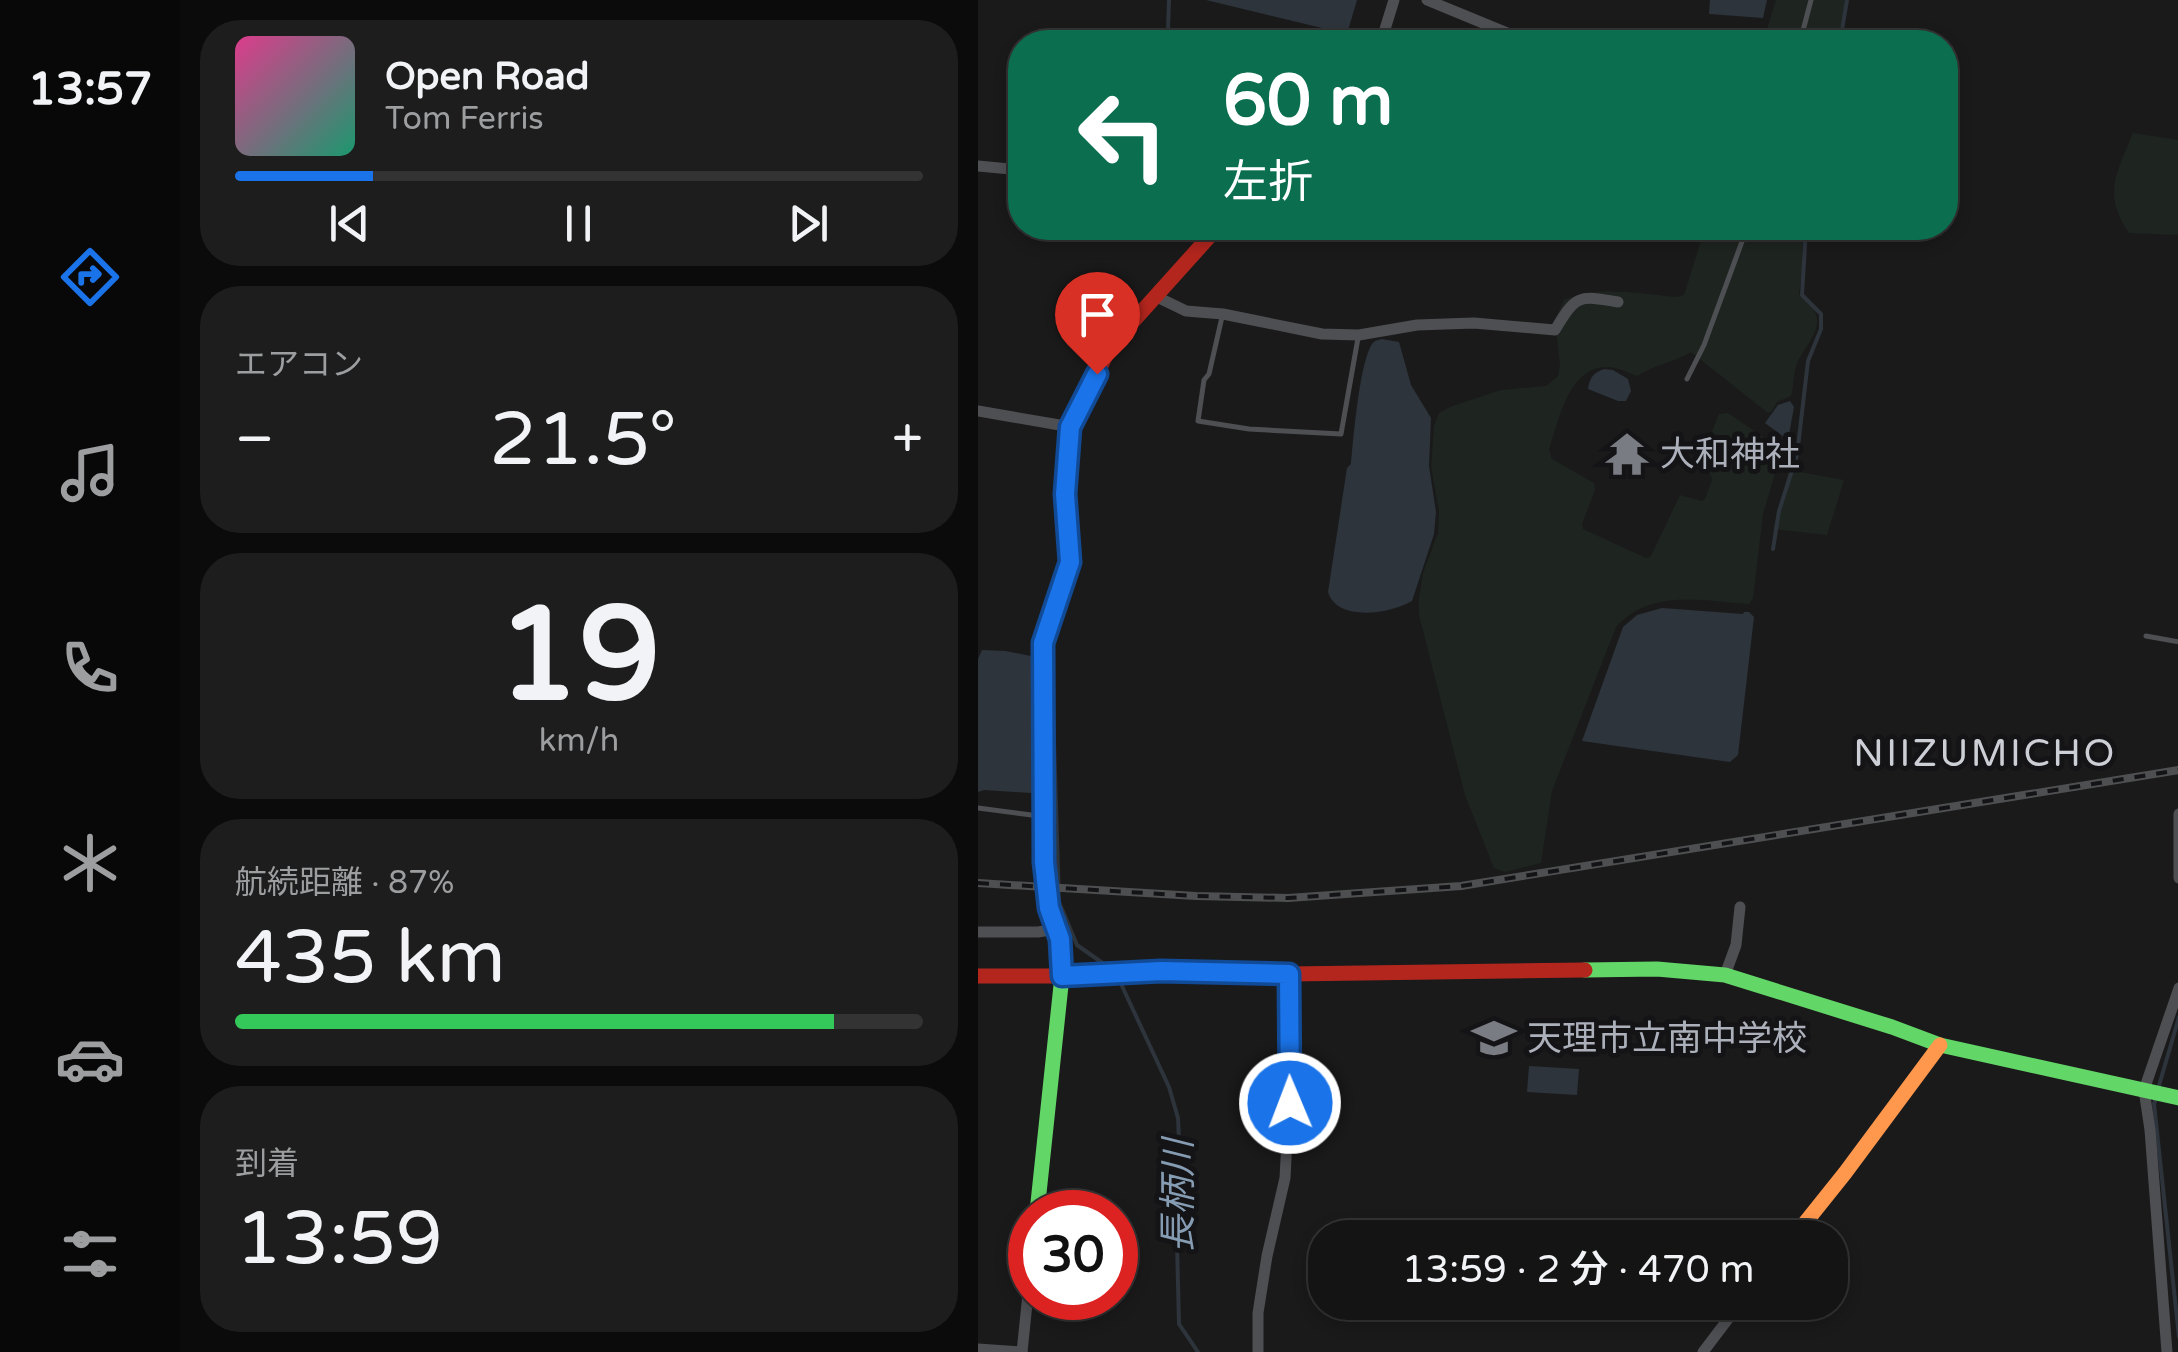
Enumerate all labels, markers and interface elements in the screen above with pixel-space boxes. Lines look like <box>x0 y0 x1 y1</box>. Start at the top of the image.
text: Open Road <box>385 54 590 100</box>
text: 60 m <box>1223 60 1393 144</box>
text: 13:57 <box>28 63 152 117</box>
icon: left <box>1058 70 1188 200</box>
text: Tom Ferris <box>385 100 544 138</box>
text: 左折 <box>1223 156 1313 210</box>
icon: previous <box>322 196 377 251</box>
icon: pause <box>551 196 606 251</box>
icon: next <box>781 196 836 251</box>
icon: directions <box>55 242 125 312</box>
pin <box>1055 272 1140 375</box>
icon: arrive <box>1070 287 1125 342</box>
text: エアコン <box>235 346 363 384</box>
text: 21.5° <box>489 395 677 485</box>
text: − <box>235 407 274 473</box>
text: + <box>892 407 923 473</box>
temple icon: 大和神社 <box>1603 430 1651 478</box>
place label: 大和神社 <box>1660 434 1800 476</box>
icon: music <box>55 438 125 508</box>
text: 19 <box>497 579 661 735</box>
icon: phone <box>55 633 125 703</box>
text: km/h <box>539 722 619 760</box>
district label: NIIZUMICHO <box>1853 731 2117 777</box>
icon: climate <box>55 828 125 898</box>
text: 航続距離 · 87% <box>235 864 454 902</box>
text: 435 km <box>235 913 506 1003</box>
school or university icon: 天理市立南中学校 <box>1470 1014 1518 1062</box>
place label: 天理市立南中学校 <box>1527 1018 1807 1060</box>
icon: car <box>55 1024 125 1094</box>
position arrow <box>1238 1051 1342 1155</box>
water label: 長柄川 <box>1156 1135 1202 1253</box>
text: 到着 <box>235 1145 299 1183</box>
speed limit sign: 30 <box>1008 1190 1138 1320</box>
text: 13:59 <box>235 1194 443 1284</box>
icon: filters <box>55 1219 125 1289</box>
text: 13:59 · 2 分 · 470 m <box>1402 1247 1754 1293</box>

